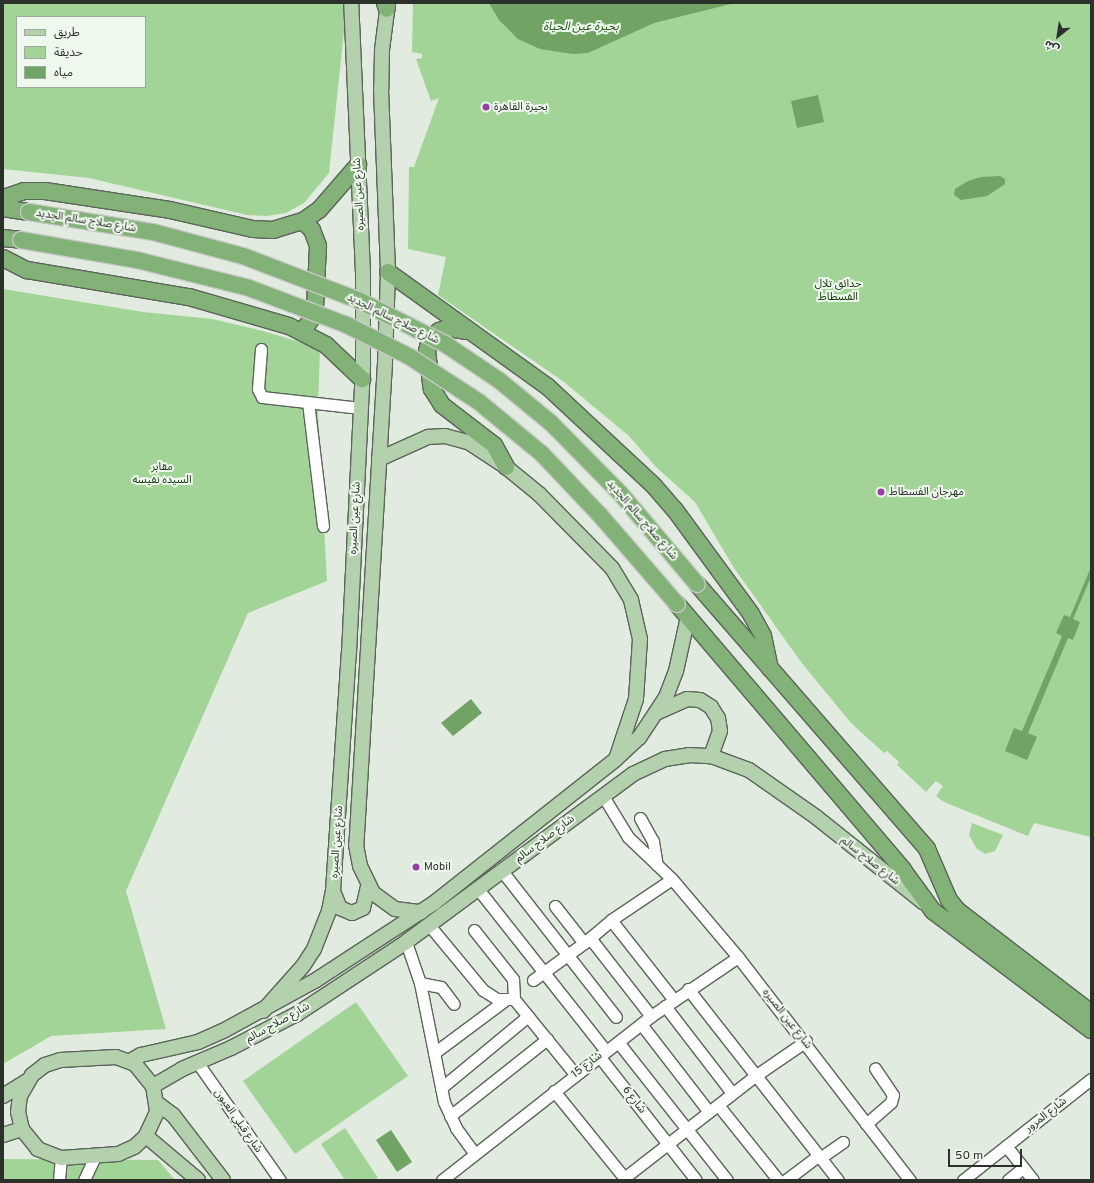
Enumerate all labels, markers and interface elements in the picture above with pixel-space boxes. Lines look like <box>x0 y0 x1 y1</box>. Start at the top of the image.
legend <box>16 16 146 88</box>
north arrow <box>1038 16 1078 56</box>
water label: بحيرة عين الحياة <box>543 21 619 35</box>
text: طريق <box>54 25 80 41</box>
text: ش <box>1042 37 1062 56</box>
text: حديقة <box>54 45 83 61</box>
text: مياه <box>54 65 73 81</box>
place label: بحيرة القاهرة <box>494 100 548 114</box>
marker: بحيرة القاهرة <box>481 102 491 112</box>
street label: شارع عين الصيره <box>351 157 367 231</box>
street label: شارع صلاح سالم الجديد <box>35 207 137 235</box>
park label: حدائق تلال الفسطاط <box>815 278 861 304</box>
street label: شارع صلاح سالم الجديد <box>345 291 441 347</box>
park label: مقابر السيده نفيسه <box>132 461 192 487</box>
street label: شارع صلاح سالم الجديد <box>604 478 680 562</box>
street label: شارع عين الصيره <box>347 481 363 555</box>
place label: مهرجان الفسطاط <box>889 485 964 499</box>
marker: مهرجان الفسطاط <box>876 487 886 497</box>
street label: شارع عين الصيره <box>328 805 346 879</box>
street label: شارع صلاح سالم <box>513 812 577 866</box>
street label: شارع صلاح سالم <box>838 834 902 888</box>
place label: Mobil <box>424 860 451 874</box>
marker: Mobil <box>411 862 421 872</box>
street label: شارع عين الصيره <box>759 986 815 1052</box>
street label: شارع صلاح سالم <box>244 1000 312 1046</box>
street label: شارع 15 <box>569 1049 605 1081</box>
street label: شارع 6 <box>619 1084 649 1116</box>
street label: شارع قبلي العيون <box>211 1087 265 1155</box>
street label: شارع المرور <box>1023 1095 1069 1135</box>
scale bar <box>950 1141 1024 1167</box>
text: 50 m <box>955 1148 983 1164</box>

